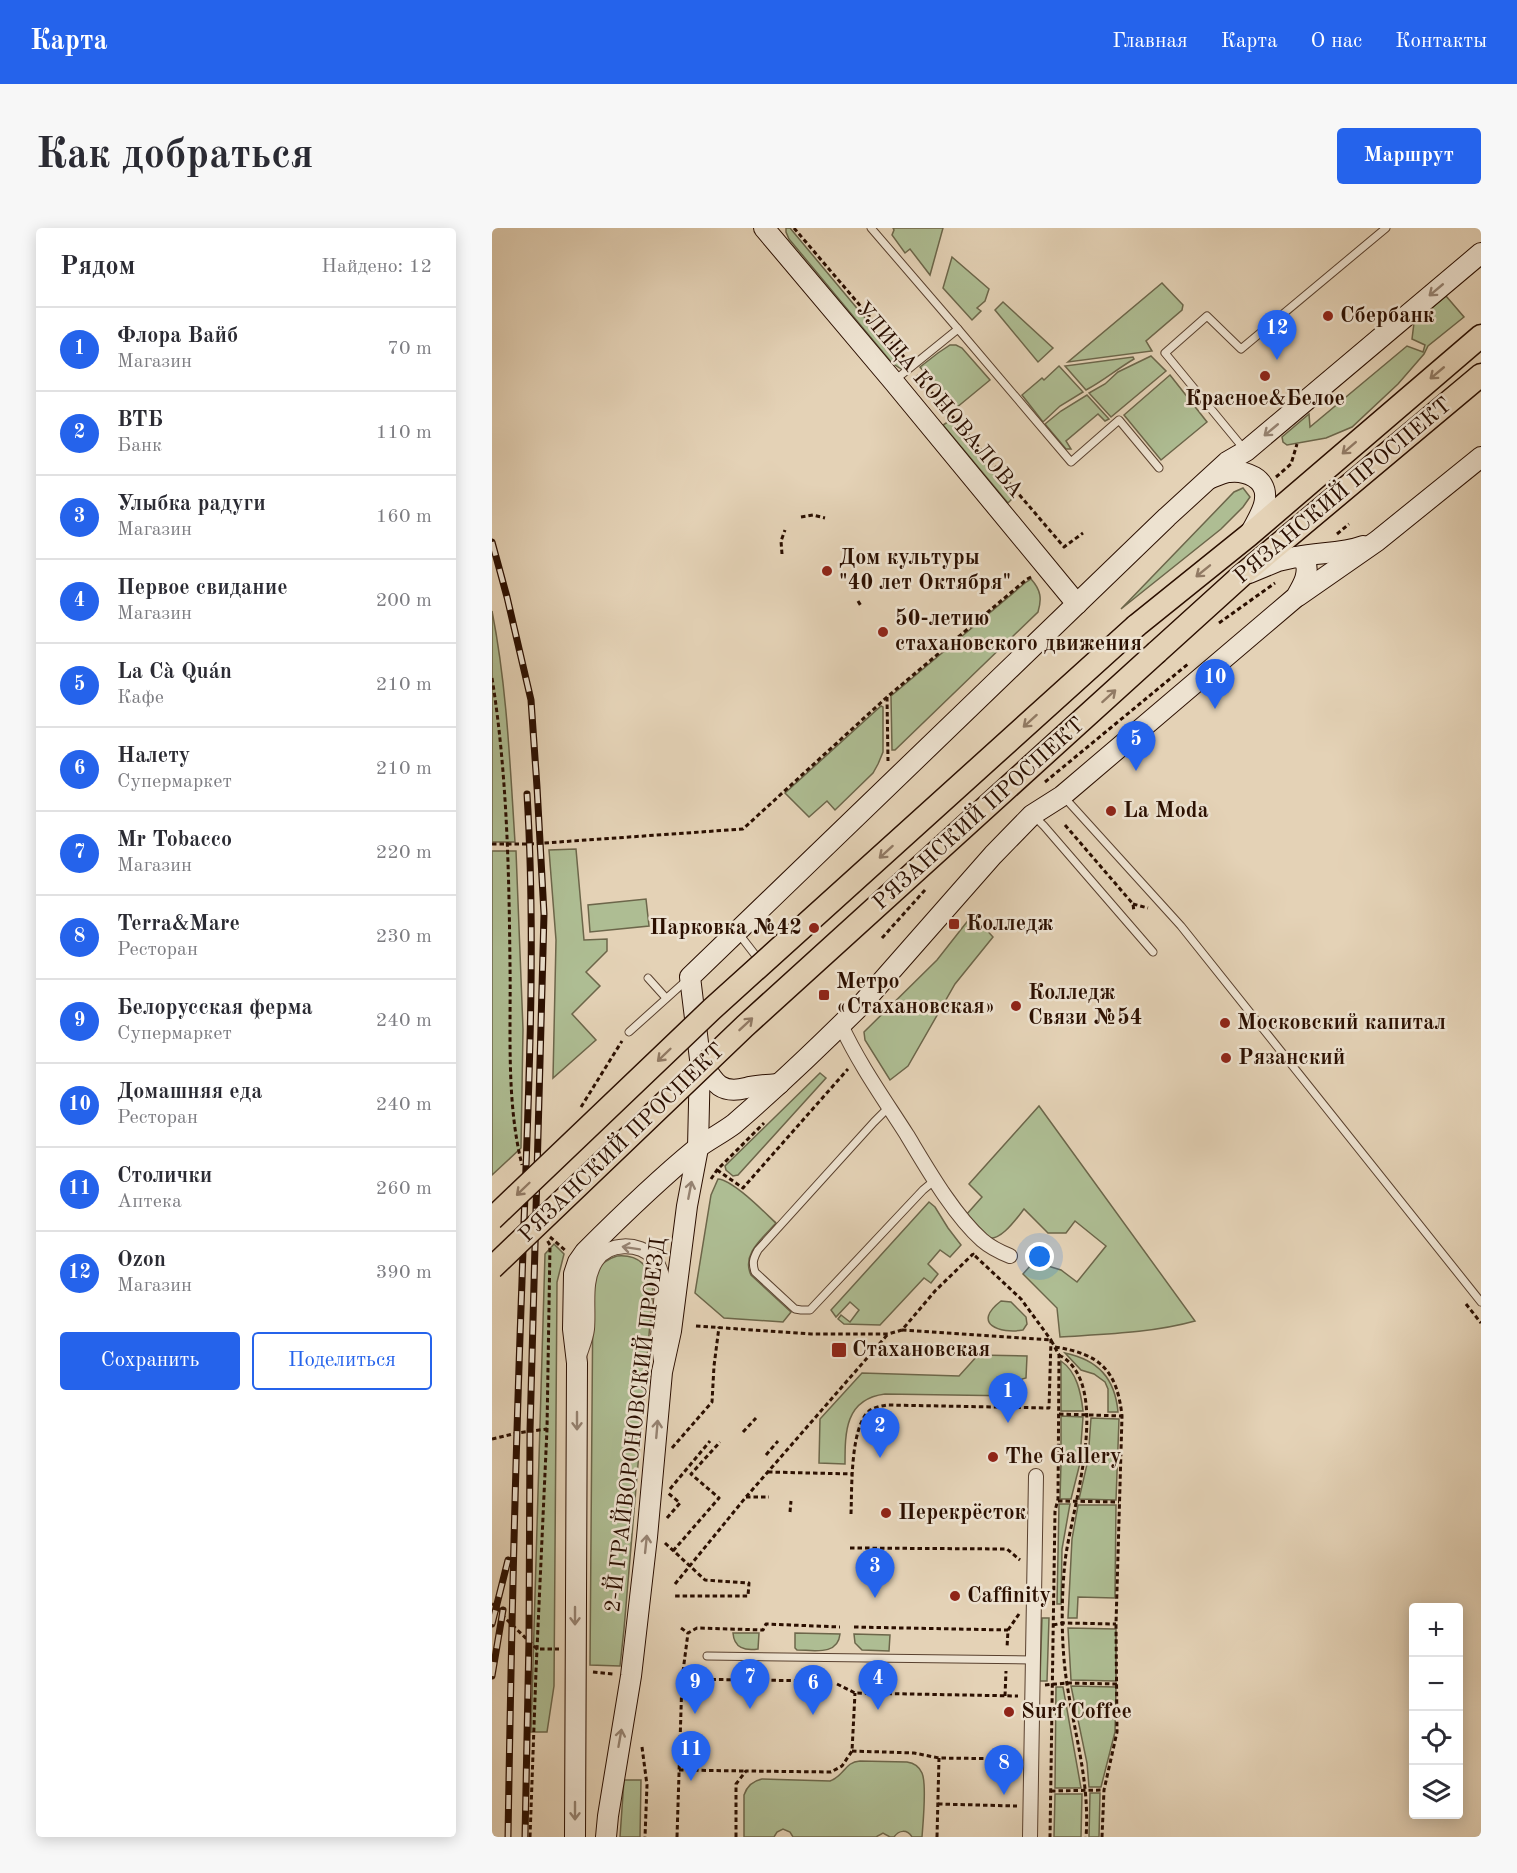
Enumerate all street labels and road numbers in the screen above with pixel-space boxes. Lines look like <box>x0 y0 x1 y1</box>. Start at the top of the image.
street label: УЛИЦА КОНОВАЛОВА <box>851 298 1027 502</box>
street label: РЯЗАНСКИЙ ПРОСПЕКТ <box>1228 391 1456 588</box>
street label: РЯЗАНСКИЙ ПРОСПЕКТ <box>866 711 1089 914</box>
street label: РЯЗАНСКИЙ ПРОСПЕКТ <box>512 1036 729 1247</box>
street label: 2-Й ГРАЙВОРОНОВСКИЙ ПРОЕЗД <box>598 1236 670 1614</box>

